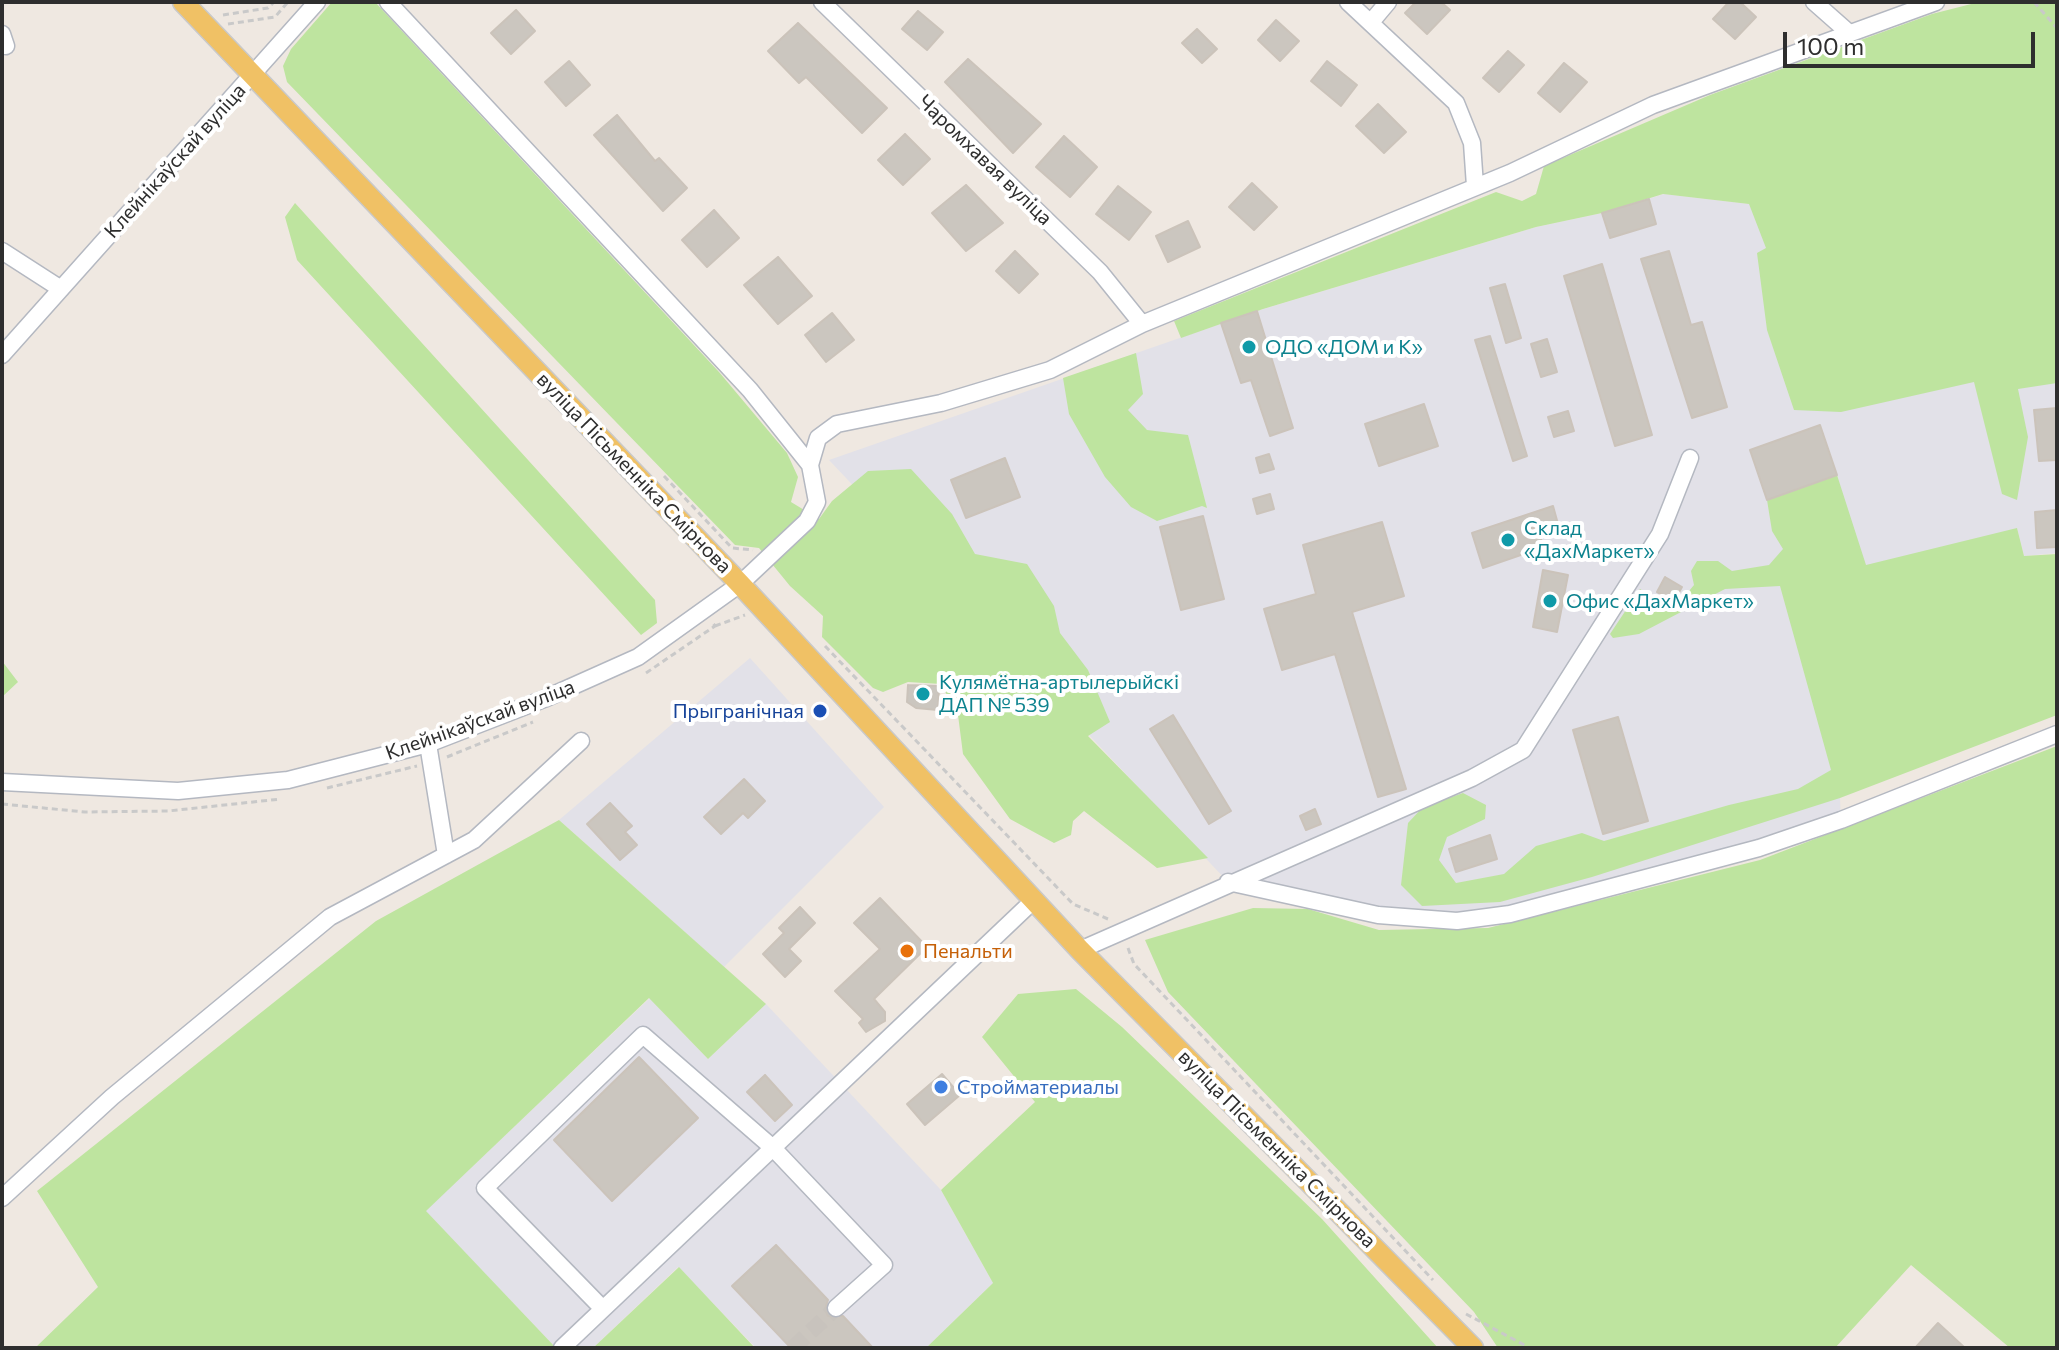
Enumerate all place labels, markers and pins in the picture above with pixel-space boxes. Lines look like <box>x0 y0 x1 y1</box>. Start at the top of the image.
place label: ОДО «ДОМ и К» <box>1265 335 1423 359</box>
marker: ОДО «ДОМ и К» <box>1240 338 1258 356</box>
place label: Склад «ДахМаркет» <box>1524 516 1655 563</box>
marker: Склад «ДахМаркет» <box>1499 531 1517 549</box>
place label: Офис «ДахМаркет» <box>1566 589 1754 613</box>
marker: Офис «ДахМаркет» <box>1541 592 1559 610</box>
place label: Кулямётна-артылерыйскі ДАП № 539 <box>939 670 1179 717</box>
marker: Кулямётна-артылерыйскі ДАП № 539 <box>914 685 932 703</box>
place label: Прыгранічная <box>673 699 804 723</box>
marker: Прыгранічная <box>811 702 829 720</box>
place label: Пенальти <box>923 939 1013 963</box>
marker: Пенальти <box>898 942 916 960</box>
place label: Стройматериалы <box>957 1075 1119 1099</box>
marker: Стройматериалы <box>932 1078 950 1096</box>

